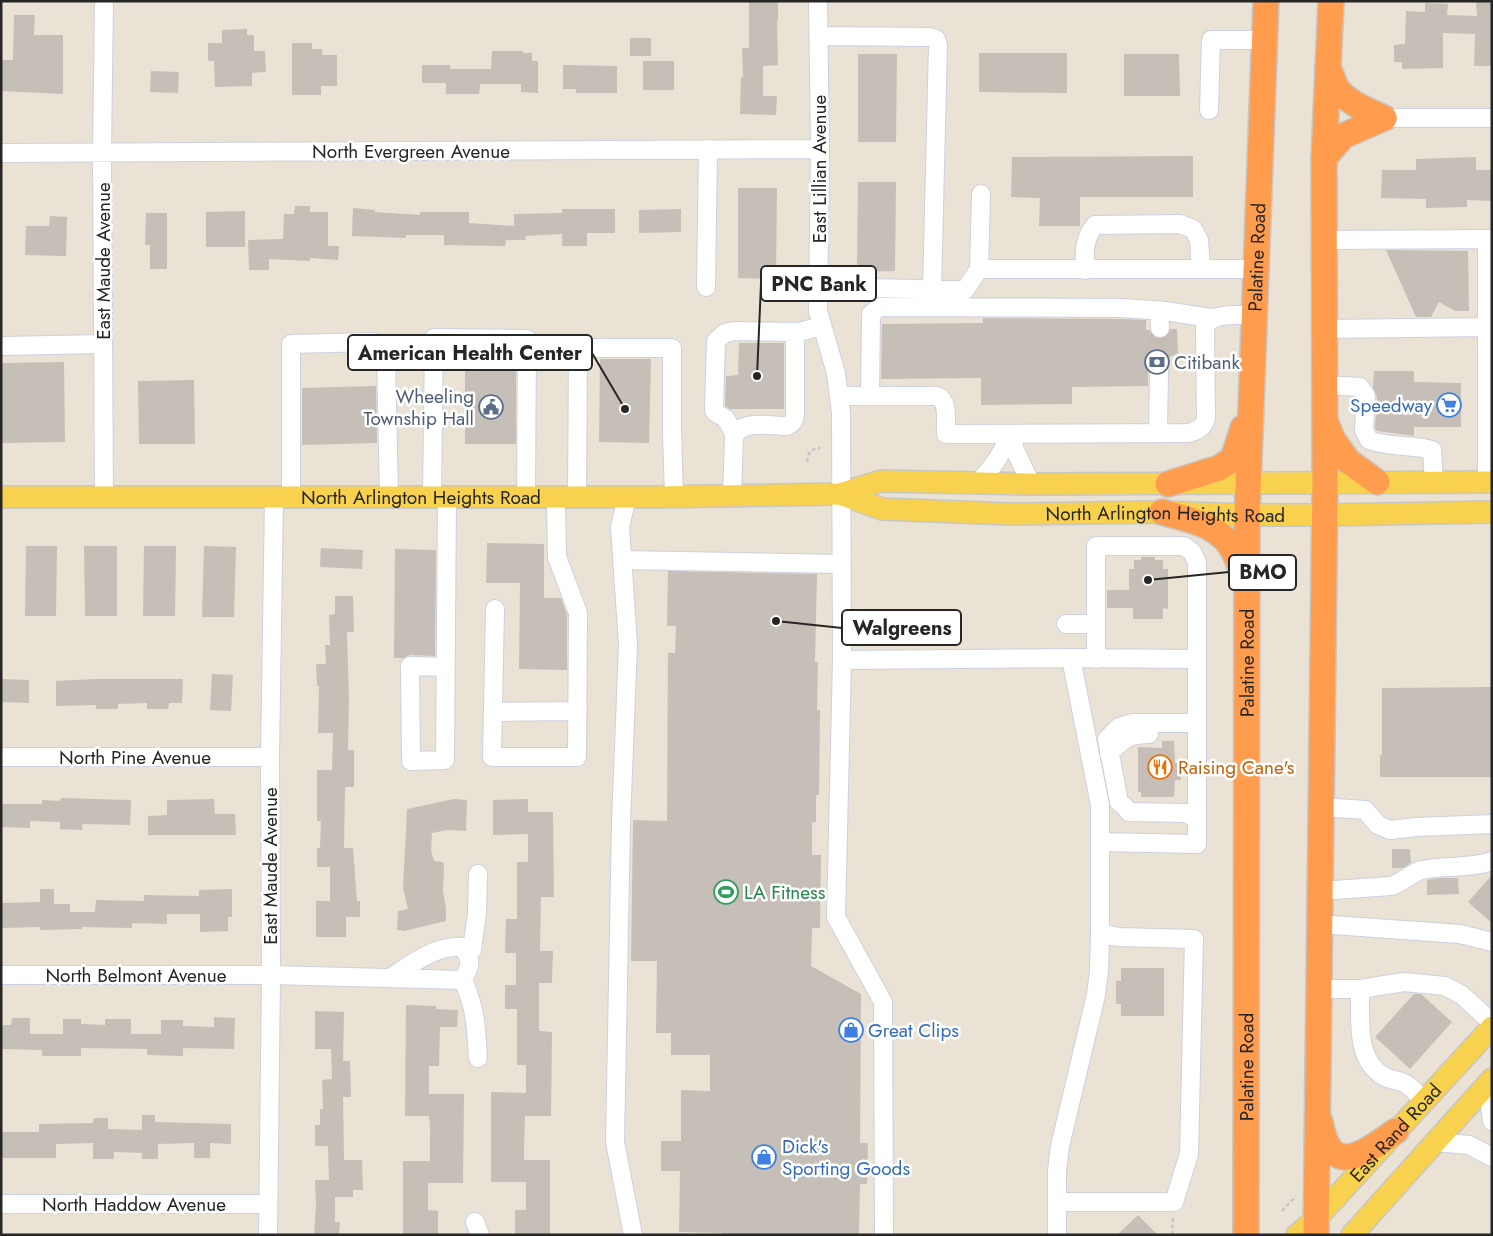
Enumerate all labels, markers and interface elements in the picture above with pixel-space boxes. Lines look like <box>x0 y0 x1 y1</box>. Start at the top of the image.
street label: East Lillian Avenue <box>806 94 833 243</box>
street label: North Evergreen Avenue <box>312 138 510 165</box>
street label: East Maude Avenue <box>90 182 117 340</box>
street label: Palatine Road <box>1241 202 1272 312</box>
callout: PNC Bank <box>761 266 876 301</box>
text: PNC Bank <box>771 270 867 299</box>
callout: American Health Center <box>348 335 592 370</box>
text: American Health Center <box>357 339 583 368</box>
bank icon: Citibank <box>1144 349 1170 375</box>
place label: Citibank <box>1174 349 1240 376</box>
place label: Wheeling Township Hall <box>364 383 474 432</box>
place label: Speedway <box>1350 392 1433 419</box>
supermarket icon: Speedway <box>1436 392 1462 418</box>
public building icon: Wheeling Township Hall <box>478 394 504 420</box>
street label: North Arlington Heights Road <box>301 484 541 511</box>
street label: North Arlington Heights Road <box>1045 498 1285 529</box>
callout: BMO <box>1229 555 1296 590</box>
text: BMO <box>1239 558 1287 587</box>
street label: Palatine Road <box>1233 609 1260 717</box>
callout: Walgreens <box>842 610 961 645</box>
text: Walgreens <box>852 614 952 643</box>
street label: North Pine Avenue <box>59 744 211 771</box>
restaurant icon: Raising Cane's <box>1147 754 1173 780</box>
place label: Raising Cane's <box>1178 754 1295 781</box>
street label: East Maude Avenue <box>257 787 284 945</box>
sports icon: LA Fitness <box>713 879 739 905</box>
place label: LA Fitness <box>744 879 826 906</box>
street label: North Belmont Avenue <box>45 962 227 989</box>
street label: Palatine Road <box>1233 1013 1260 1121</box>
shop icon: Great Clips <box>838 1017 864 1043</box>
place label: Great Clips <box>868 1017 959 1044</box>
street label: East Rand Road <box>1343 1077 1447 1188</box>
place label: Dick's Sporting Goods <box>782 1133 910 1182</box>
shop icon: Dick's Sporting Goods <box>751 1144 777 1170</box>
street label: North Haddow Avenue <box>42 1191 226 1218</box>

